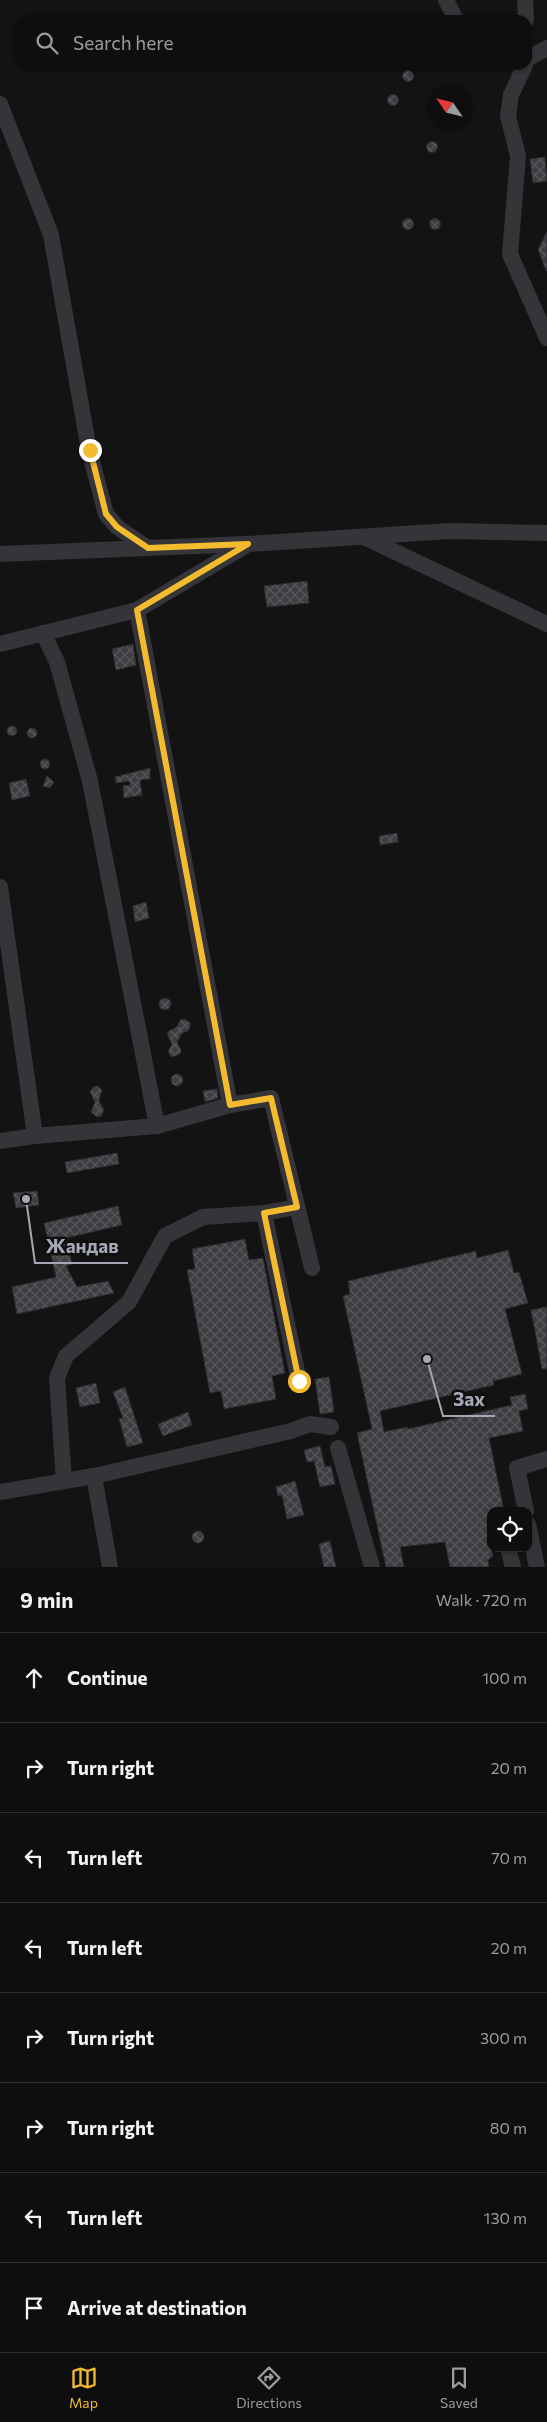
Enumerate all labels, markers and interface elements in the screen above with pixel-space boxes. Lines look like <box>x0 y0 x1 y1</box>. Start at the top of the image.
search box <box>15 15 532 70</box>
icon: search <box>33 29 61 57</box>
text: Search here <box>73 31 173 54</box>
north arrow <box>427 85 472 130</box>
route end <box>79 439 102 462</box>
callout: Жандав <box>35 1229 128 1263</box>
text: Жандав <box>45 1234 119 1257</box>
route start <box>288 1370 311 1393</box>
callout: Зах <box>443 1382 495 1416</box>
text: Зах <box>453 1387 485 1410</box>
map controls <box>487 1507 532 1552</box>
button: locate <box>487 1507 532 1552</box>
text: 9 min <box>20 1587 73 1612</box>
text: Walk · 720 m <box>436 1590 527 1609</box>
icon: ahead <box>20 1664 48 1692</box>
text: Continue <box>67 1666 147 1689</box>
text: 100 m <box>482 1668 527 1687</box>
icon: right <box>20 1754 48 1782</box>
text: Turn right <box>67 1756 154 1779</box>
text: 20 m <box>491 1758 527 1777</box>
icon: left <box>20 1844 48 1872</box>
text: Turn left <box>67 1846 142 1869</box>
text: 70 m <box>491 1848 527 1867</box>
icon: left <box>20 1934 48 1962</box>
text: Turn left <box>67 1936 142 1959</box>
text: 20 m <box>491 1938 527 1957</box>
icon: right <box>20 2024 48 2052</box>
text: Turn right <box>67 2026 154 2049</box>
text: 300 m <box>480 2028 527 2047</box>
icon: right <box>20 2114 48 2142</box>
text: Turn right <box>67 2116 154 2139</box>
text: 80 m <box>490 2118 527 2137</box>
icon: left <box>20 2204 48 2232</box>
text: Turn left <box>67 2206 142 2229</box>
text: 130 m <box>484 2208 527 2227</box>
icon: arrive <box>20 2294 48 2322</box>
text: Arrive at destination <box>67 2296 247 2319</box>
tab: Map <box>69 2364 98 2411</box>
tab: Directions <box>236 2364 302 2411</box>
tab: Saved <box>440 2364 478 2411</box>

